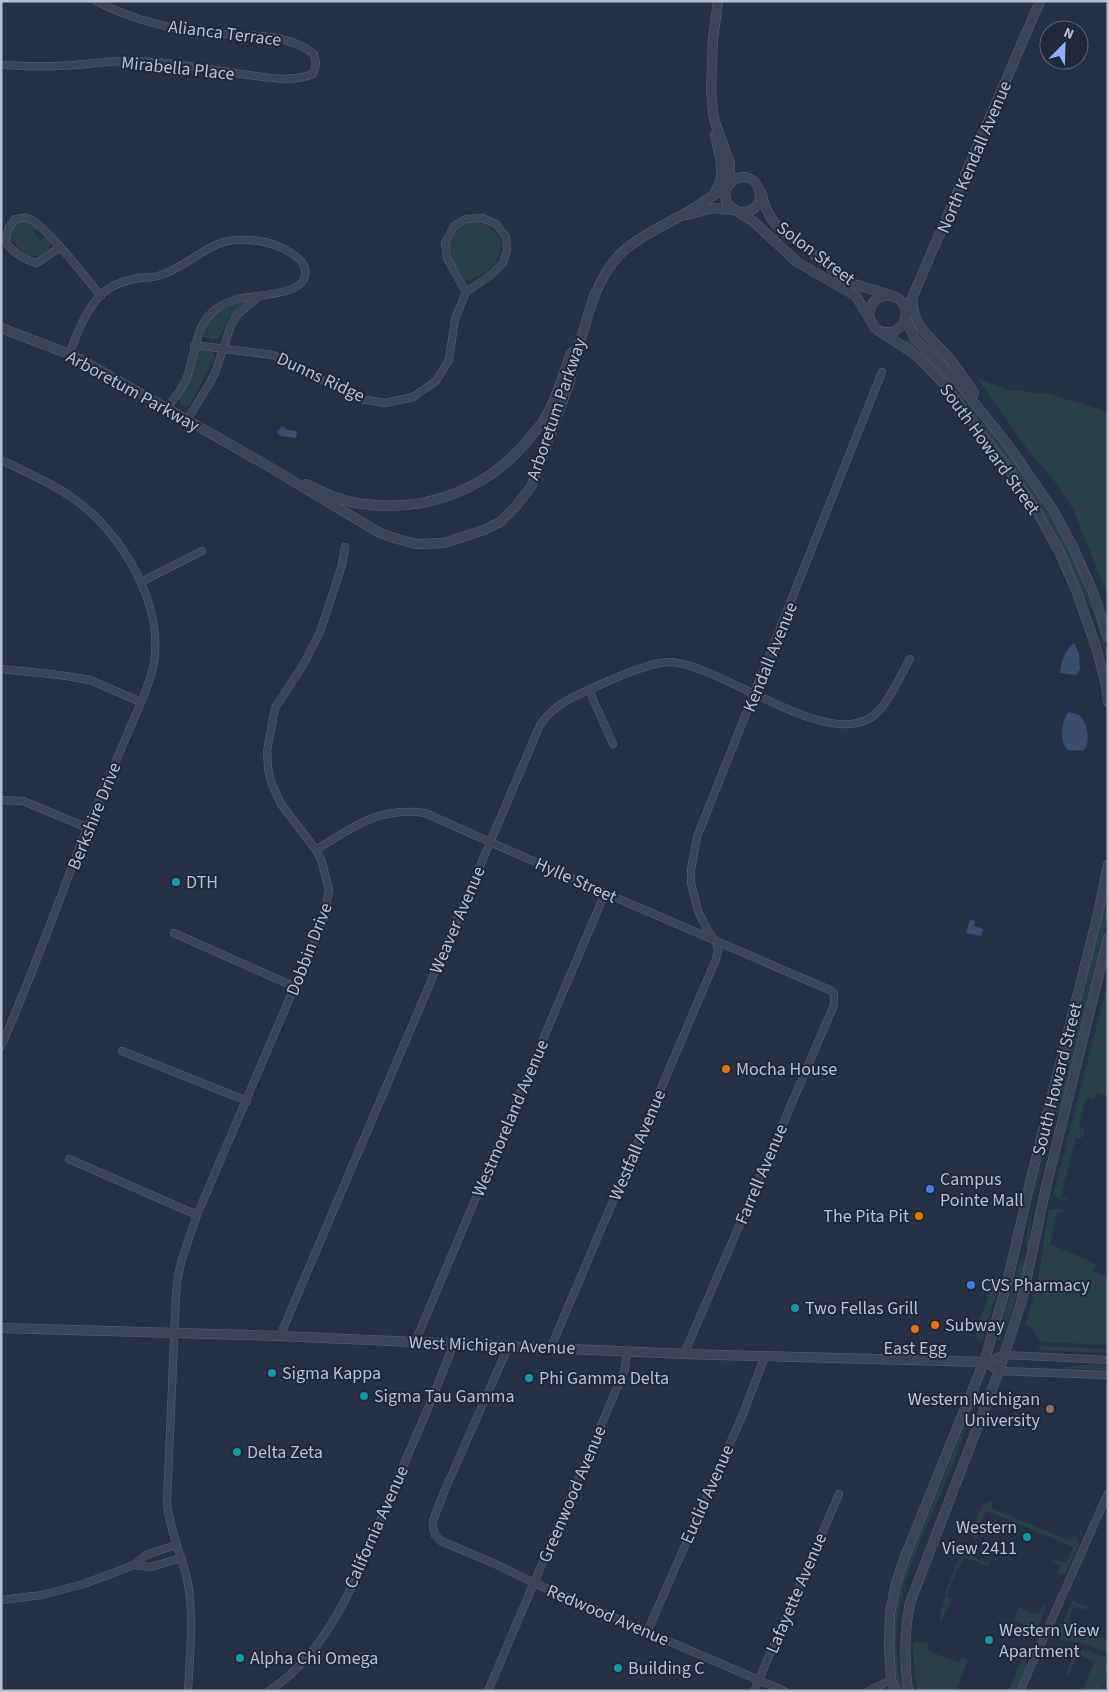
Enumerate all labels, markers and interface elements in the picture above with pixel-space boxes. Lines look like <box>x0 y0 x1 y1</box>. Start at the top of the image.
street label: Alianca Terrace <box>167 14 283 53</box>
north arrow <box>1039 20 1089 70</box>
text: N <box>1060 23 1077 45</box>
street label: Mirabella Place <box>120 50 236 87</box>
street label: North Kendall Avenue <box>931 77 1018 237</box>
street label: Solon Street <box>771 216 860 291</box>
street label: Arboretum Parkway <box>520 334 593 484</box>
street label: Arboretum Parkway <box>62 344 204 439</box>
street label: Dunns Ridge <box>273 346 369 409</box>
street label: South Howard Street <box>933 379 1046 520</box>
street label: Kendall Avenue <box>737 598 804 716</box>
street label: Berkshire Drive <box>62 759 127 874</box>
street label: Hylle Street <box>531 851 621 910</box>
street label: Weaver Avenue <box>424 863 491 978</box>
place label: DTH <box>186 870 218 895</box>
marker: DTH <box>170 876 182 888</box>
street label: Dobbin Drive <box>280 899 339 999</box>
street label: South Howard Street <box>1026 1000 1089 1158</box>
street label: Westmoreland Avenue <box>466 1036 555 1201</box>
place label: Mocha House <box>736 1057 837 1082</box>
marker: Mocha House <box>720 1063 732 1075</box>
street label: Westfall Avenue <box>603 1086 672 1205</box>
street label: Farrell Avenue <box>729 1120 794 1228</box>
place label: Campus Pointe Mall <box>940 1167 1024 1213</box>
marker: Campus Pointe Mall <box>924 1183 936 1195</box>
place label: The Pita Pit <box>823 1204 909 1229</box>
marker: The Pita Pit <box>913 1210 925 1222</box>
place label: CVS Pharmacy <box>981 1273 1090 1298</box>
marker: CVS Pharmacy <box>965 1279 977 1291</box>
place label: Two Fellas Grill <box>805 1296 918 1321</box>
marker: Two Fellas Grill <box>789 1302 801 1314</box>
place label: Subway <box>945 1313 1005 1338</box>
marker: Subway <box>929 1319 941 1331</box>
marker: East Egg <box>909 1323 921 1335</box>
street label: West Michigan Avenue <box>408 1330 576 1361</box>
place label: East Egg <box>883 1336 947 1361</box>
place label: Sigma Kappa <box>282 1361 381 1386</box>
place label: Phi Gamma Delta <box>539 1366 669 1391</box>
marker: Sigma Kappa <box>266 1367 278 1379</box>
marker: Phi Gamma Delta <box>523 1372 535 1384</box>
place label: Sigma Tau Gamma <box>374 1384 515 1409</box>
place label: Western Michigan University <box>908 1387 1041 1433</box>
marker: Sigma Tau Gamma <box>358 1390 370 1402</box>
marker: Western Michigan University <box>1044 1403 1056 1415</box>
street label: Greenwood Avenue <box>532 1422 613 1566</box>
place label: Delta Zeta <box>247 1440 323 1465</box>
street label: Euclid Avenue <box>675 1441 740 1548</box>
marker: Delta Zeta <box>231 1446 243 1458</box>
street label: California Avenue <box>338 1462 415 1593</box>
place label: Western View 2411 <box>942 1515 1017 1561</box>
street label: Lafayette Avenue <box>760 1529 833 1657</box>
marker: Western View 2411 <box>1021 1531 1033 1543</box>
street label: Redwood Avenue <box>543 1578 673 1652</box>
place label: Western View Apartment <box>999 1618 1099 1664</box>
marker: Western View Apartment <box>983 1634 995 1646</box>
place label: Alpha Chi Omega <box>250 1646 378 1671</box>
marker: Alpha Chi Omega <box>234 1652 246 1664</box>
place label: Building C <box>628 1656 705 1681</box>
marker: Building C <box>612 1662 624 1674</box>

